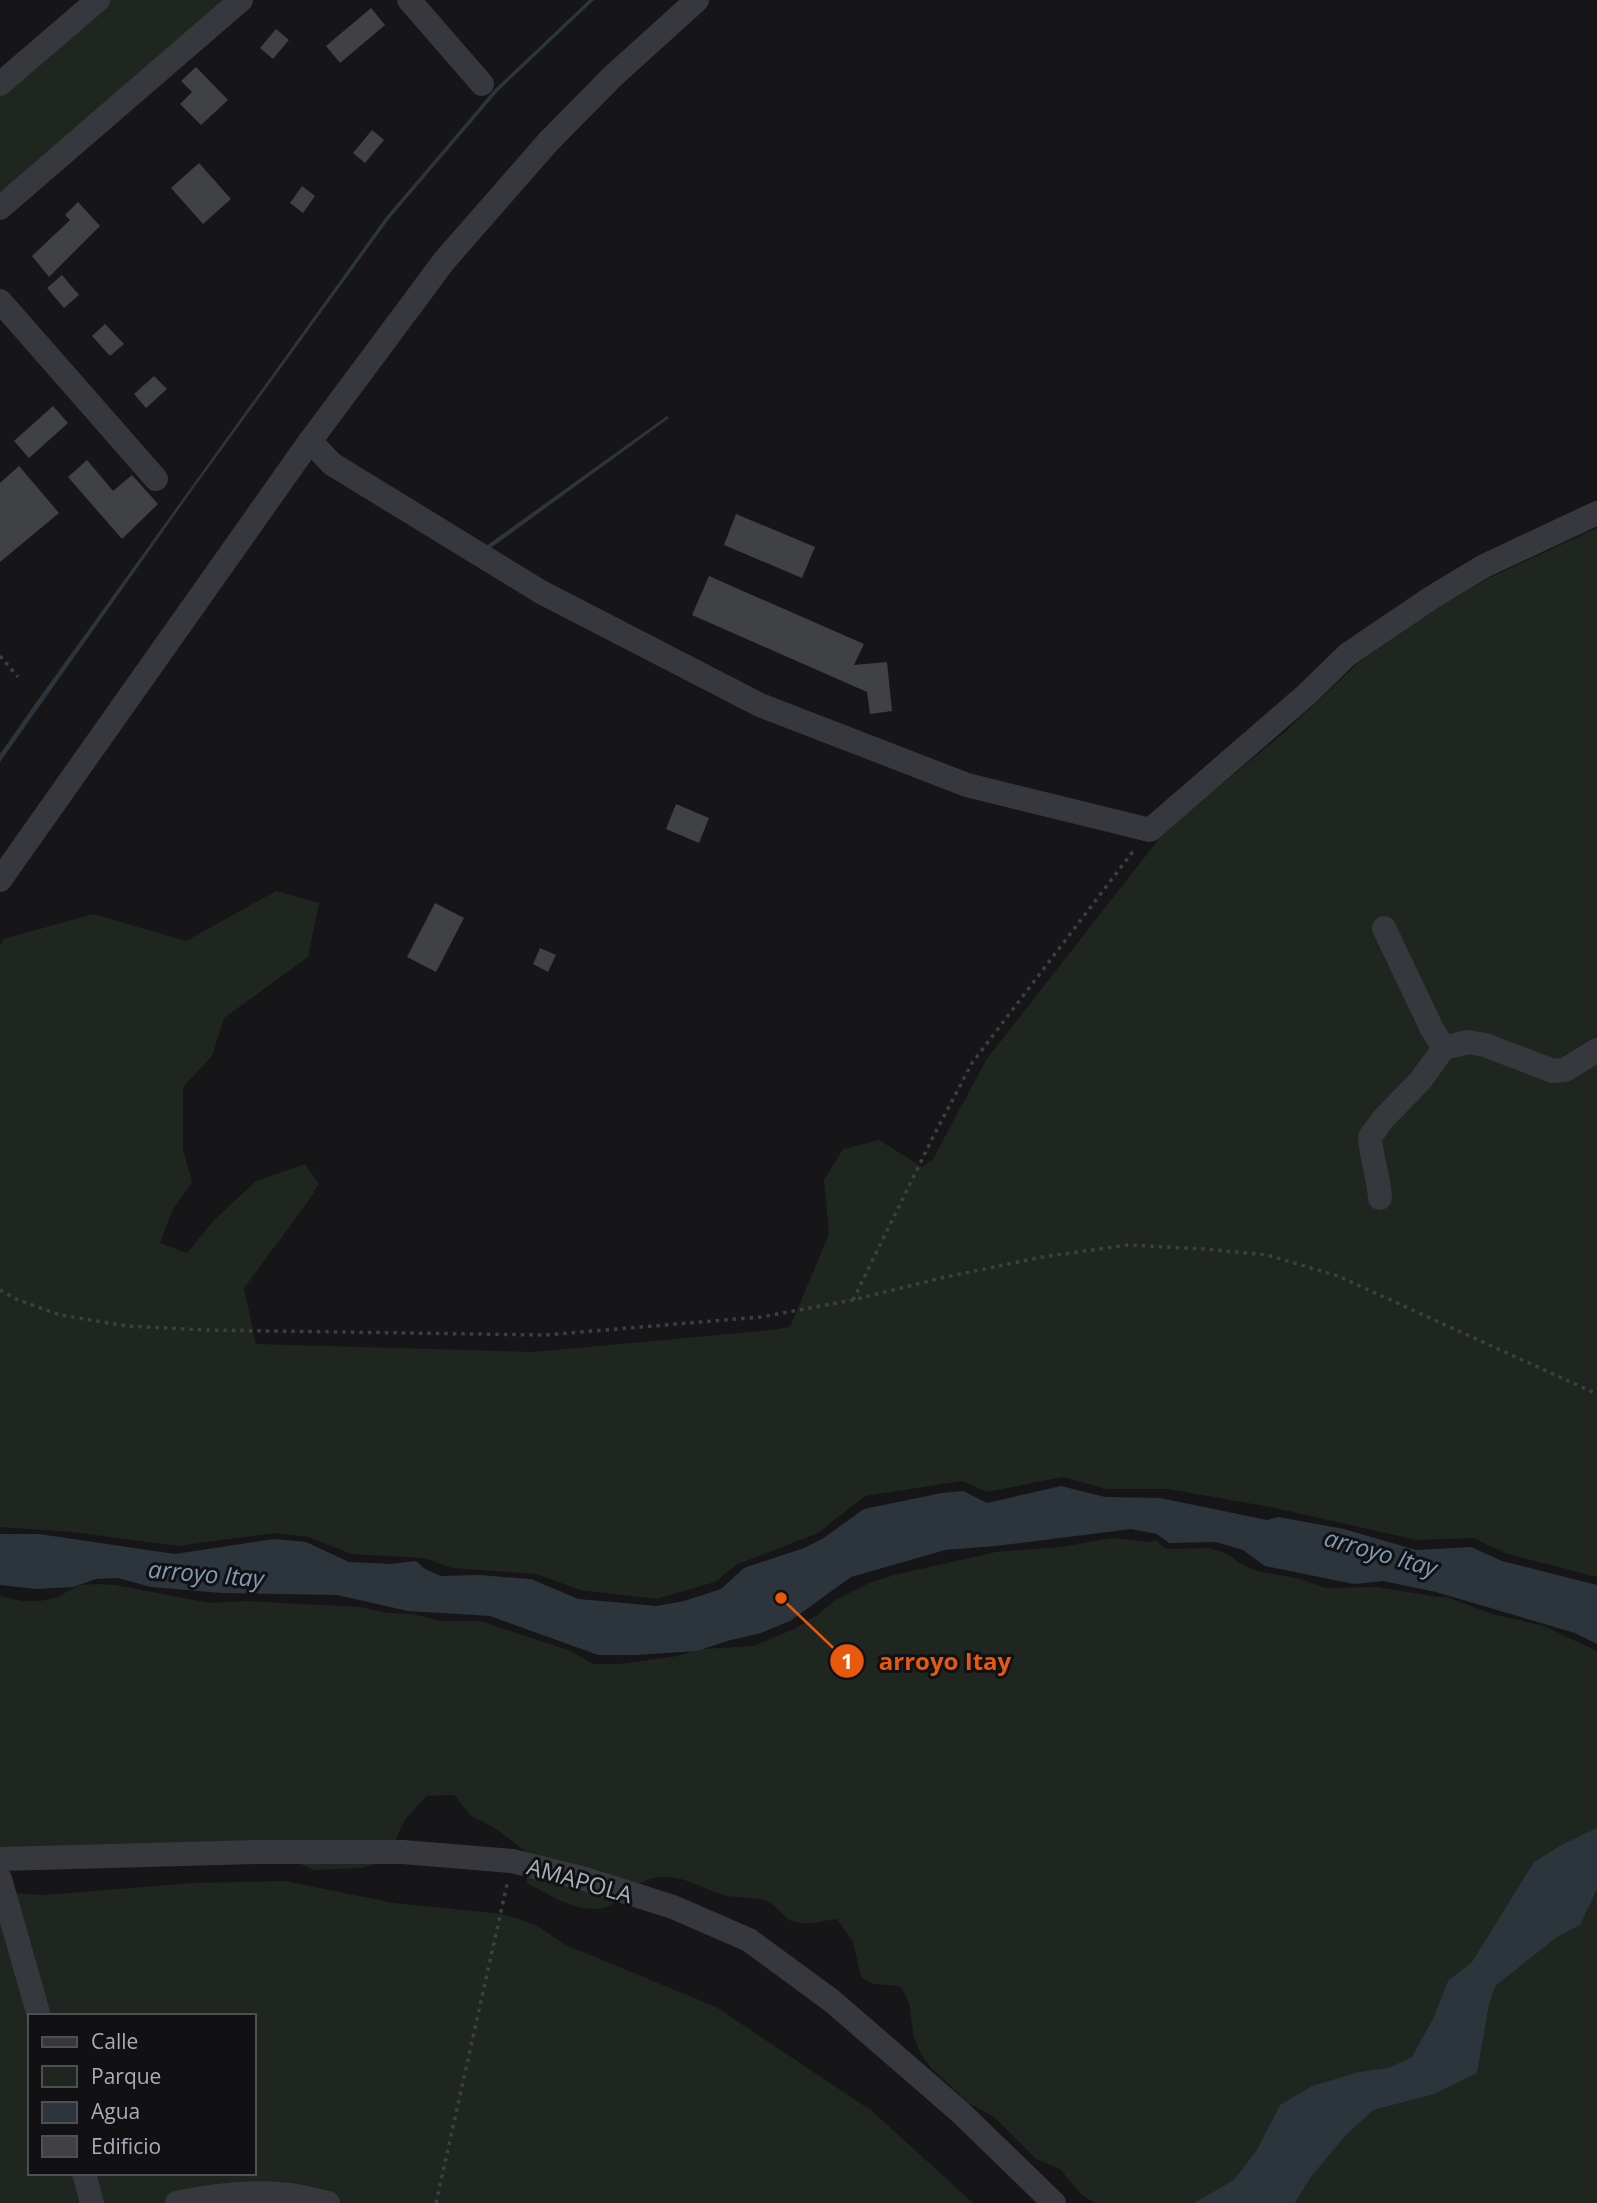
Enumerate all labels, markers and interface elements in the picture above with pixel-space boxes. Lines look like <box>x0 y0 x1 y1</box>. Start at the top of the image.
water label: arroyo Itay <box>1321 1520 1443 1584</box>
water label: arroyo Itay <box>147 1552 267 1595</box>
callout: arroyo Itay <box>829 1639 1025 1684</box>
text: arroyo Itay <box>879 1644 1012 1677</box>
text: 1 <box>841 1647 853 1675</box>
street label: AMAPOLA <box>524 1850 637 1910</box>
legend <box>28 2014 256 2175</box>
text: Calle <box>91 2027 138 2055</box>
text: Parque <box>91 2062 161 2090</box>
text: Agua <box>91 2097 140 2125</box>
text: Edificio <box>91 2132 161 2160</box>

